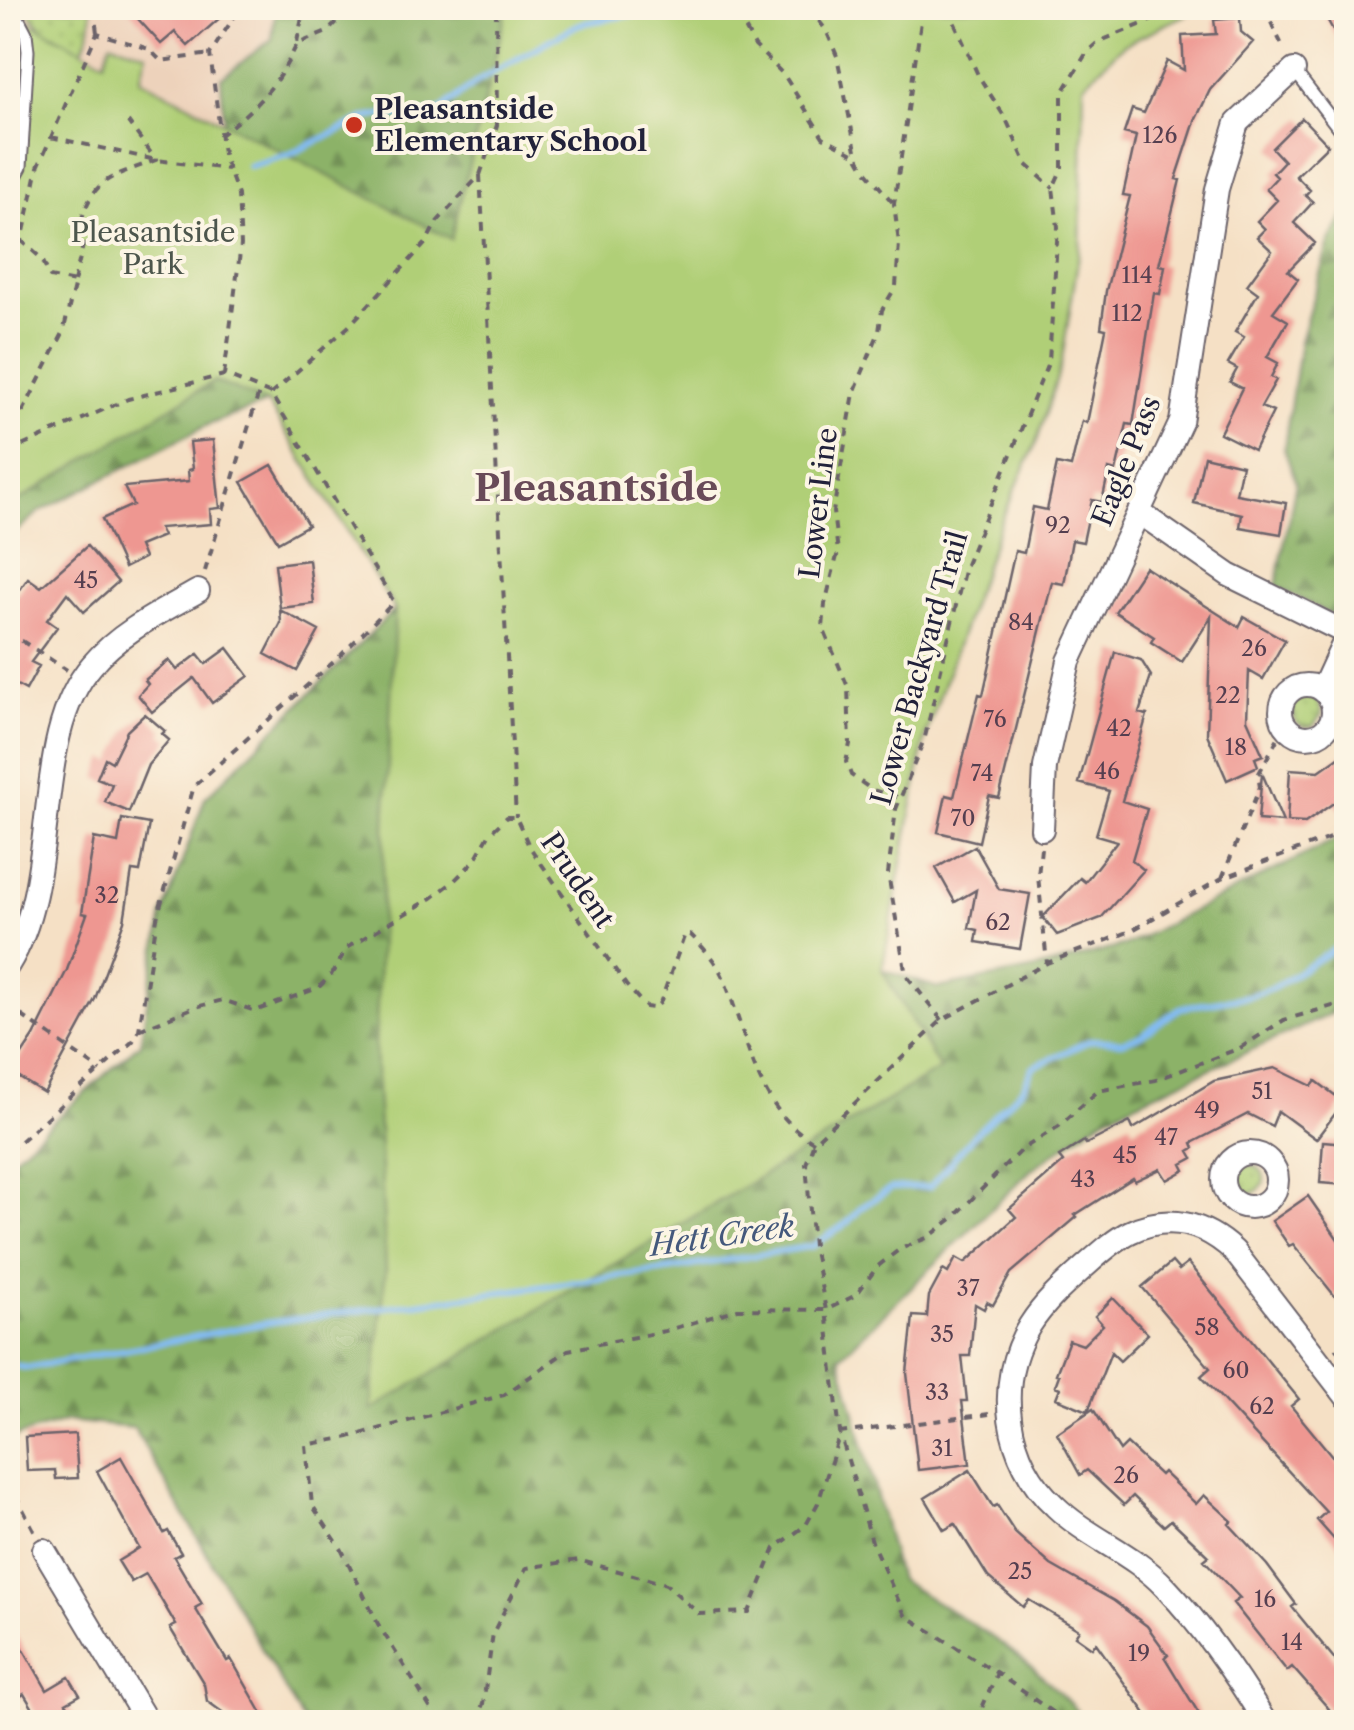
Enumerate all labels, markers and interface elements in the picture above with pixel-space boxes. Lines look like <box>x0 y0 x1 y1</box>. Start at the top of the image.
place label: Pleasantside Elementary School <box>374 92 647 158</box>
marker: Pleasantside Elementary School <box>343 114 365 136</box>
house number: 126 <box>1143 122 1178 149</box>
park label: Pleasantside Park <box>70 215 236 281</box>
house number: 114 <box>1121 262 1153 289</box>
house number: 112 <box>1111 300 1143 327</box>
street label: Eagle Pass <box>1084 391 1168 531</box>
street label: Lower Line <box>792 426 844 580</box>
district label: Pleasantside <box>474 464 718 511</box>
house number: 92 <box>1045 512 1071 539</box>
street label: Lower Backyard Trail <box>864 527 974 809</box>
house number: 45 <box>74 567 98 594</box>
house number: 84 <box>1008 609 1034 636</box>
house number: 26 <box>1241 635 1267 662</box>
house number: 22 <box>1215 682 1241 709</box>
house number: 76 <box>983 706 1007 733</box>
house number: 42 <box>1106 715 1132 742</box>
house number: 18 <box>1225 734 1247 761</box>
house number: 46 <box>1094 758 1120 785</box>
house number: 74 <box>971 760 993 787</box>
house number: 70 <box>951 805 975 832</box>
street label: Prudent <box>534 826 622 934</box>
house number: 32 <box>95 882 119 909</box>
house number: 62 <box>985 909 1011 936</box>
house number: 51 <box>1251 1078 1273 1105</box>
house number: 49 <box>1194 1097 1220 1124</box>
house number: 47 <box>1154 1124 1178 1151</box>
house number: 45 <box>1113 1142 1137 1169</box>
house number: 43 <box>1071 1166 1095 1193</box>
water label: Hett Creek <box>645 1207 797 1264</box>
house number: 37 <box>957 1275 980 1302</box>
house number: 58 <box>1195 1314 1219 1341</box>
house number: 35 <box>930 1321 954 1348</box>
house number: 60 <box>1223 1357 1249 1384</box>
house number: 33 <box>925 1379 949 1406</box>
house number: 62 <box>1249 1393 1275 1420</box>
house number: 31 <box>931 1435 953 1462</box>
house number: 26 <box>1113 1462 1139 1489</box>
house number: 25 <box>1008 1558 1032 1585</box>
house number: 16 <box>1254 1586 1276 1613</box>
house number: 14 <box>1281 1629 1303 1656</box>
house number: 19 <box>1128 1640 1150 1667</box>

